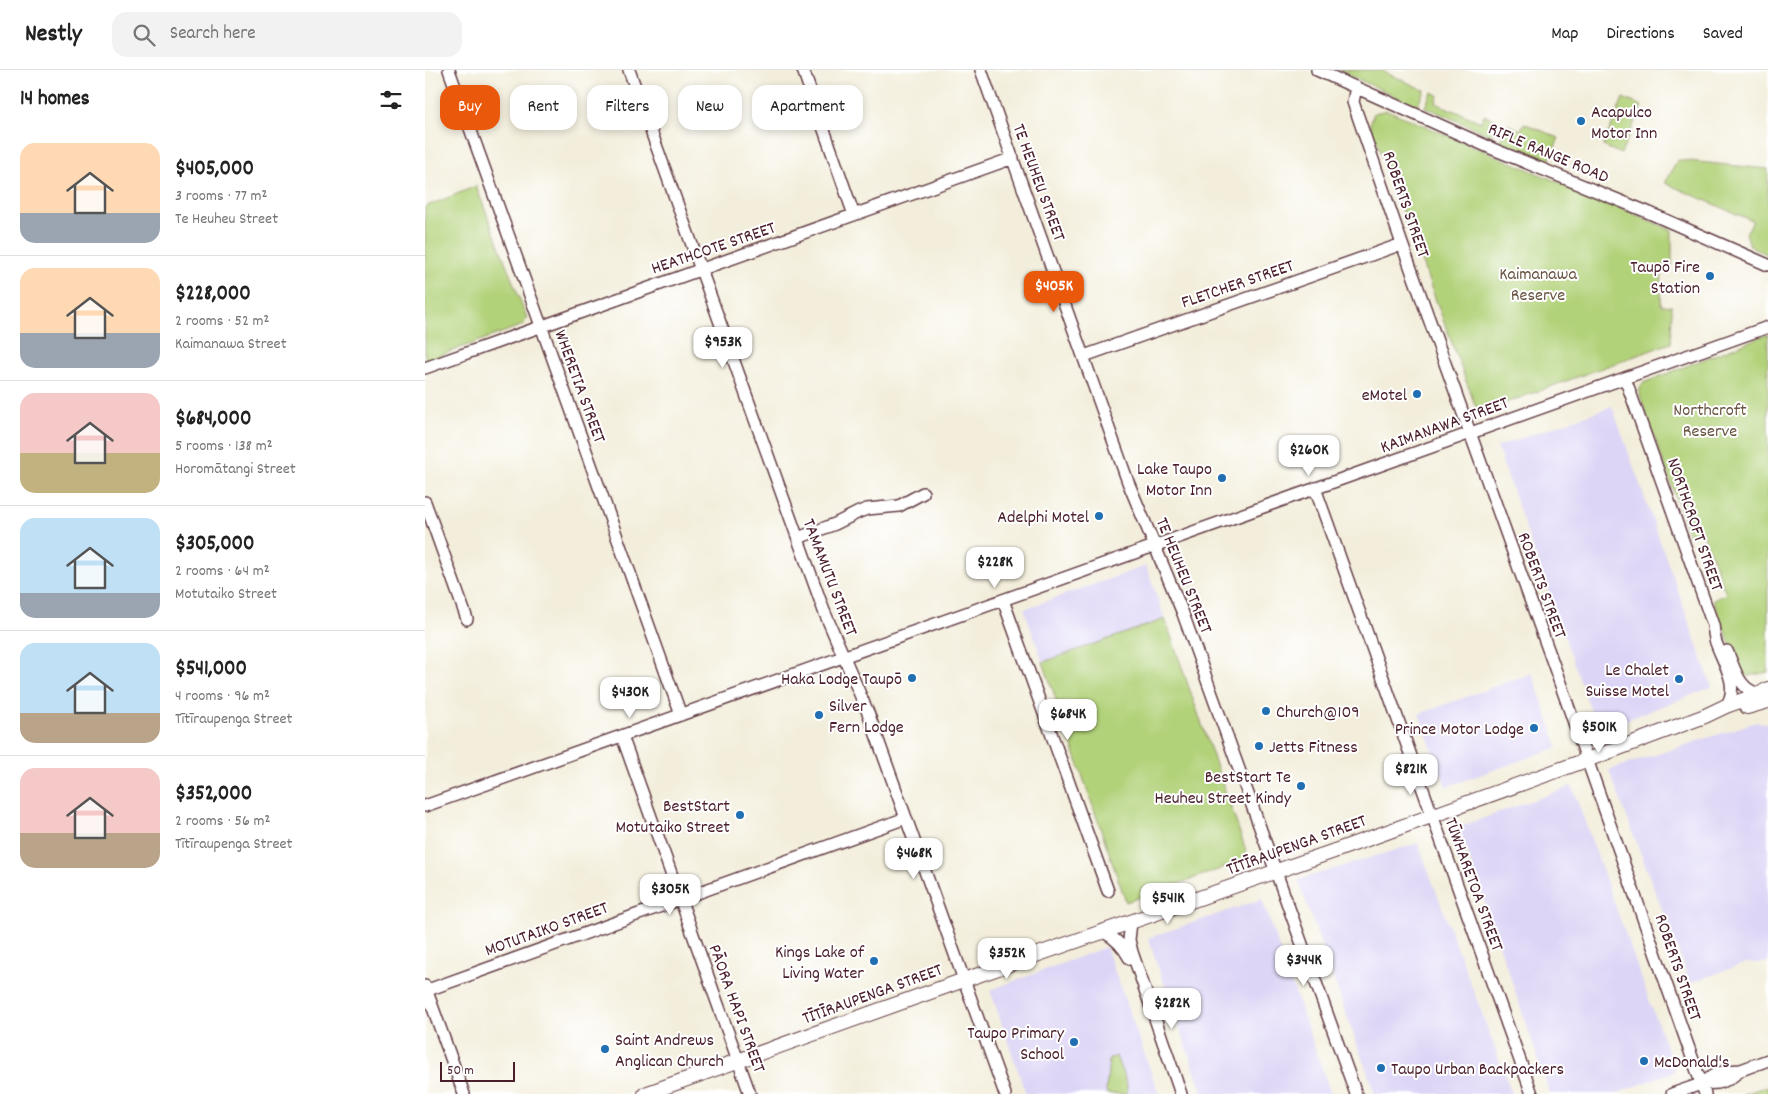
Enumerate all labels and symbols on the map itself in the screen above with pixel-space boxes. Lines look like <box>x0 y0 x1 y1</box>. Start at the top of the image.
place label: Acapulco Motor Inn <box>1591 101 1657 147</box>
marker: Acapulco Motor Inn <box>1575 115 1587 127</box>
street label: RIFLE RANGE ROAD <box>1484 118 1612 191</box>
street label: TE HEUHEU STREET <box>1005 121 1070 245</box>
street label: ROBERTS STREET <box>1375 148 1435 261</box>
street label: HEATHCOTE STREET <box>648 216 779 282</box>
street label: FLETCHER STREET <box>1178 254 1297 316</box>
place label: Taupō Fire Station <box>1630 256 1700 302</box>
park label: Kaimanawa Reserve <box>1499 263 1577 309</box>
pin: $405K <box>1019 270 1089 313</box>
marker: Taupō Fire Station <box>1704 270 1716 282</box>
pin: $953K <box>688 326 758 369</box>
street label: WHERETIA STREET <box>547 327 611 447</box>
place label: eMotel <box>1362 384 1408 409</box>
marker: eMotel <box>1411 388 1423 400</box>
street label: KAIMANAWA STREET <box>1377 392 1512 461</box>
park label: Northcroft Reserve <box>1673 399 1747 445</box>
pin: $260K <box>1274 434 1344 477</box>
street label: NORTHCROFT STREET <box>1659 455 1728 595</box>
place label: Lake Taupo Motor Inn <box>1137 458 1212 504</box>
marker: Lake Taupo Motor Inn <box>1216 472 1228 484</box>
place label: Adelphi Motel <box>997 506 1090 531</box>
marker: Adelphi Motel <box>1093 510 1105 522</box>
street label: TE HEUHEU STREET <box>1148 514 1217 638</box>
street label: TAMAMUTU STREET <box>795 515 863 640</box>
street label: ROBERTS STREET <box>1510 529 1571 642</box>
pin: $228K <box>960 546 1030 589</box>
place label: Le Chalet Suisse Motel <box>1585 659 1670 705</box>
place label: Haka Lodge Taupō <box>781 668 902 693</box>
marker: Haka Lodge Taupō <box>906 672 918 684</box>
marker: Le Chalet Suisse Motel <box>1673 673 1685 685</box>
pin: $430K <box>595 676 665 719</box>
place label: Silver Fern Lodge <box>829 695 904 741</box>
pin: $684K <box>1033 698 1103 741</box>
place label: Church@109 <box>1276 701 1359 726</box>
marker: Church@109 <box>1260 705 1272 717</box>
marker: Silver Fern Lodge <box>813 709 825 721</box>
pin: $501K <box>1564 712 1634 754</box>
place label: Prince Motor Lodge <box>1395 718 1524 743</box>
marker: Prince Motor Lodge <box>1528 722 1540 734</box>
place label: Jetts Fitness <box>1269 736 1358 761</box>
marker: Jetts Fitness <box>1253 740 1265 752</box>
pin: $821K <box>1376 754 1446 796</box>
place label: BestStart Te Heuheu Street Kindy <box>1155 766 1292 812</box>
marker: BestStart Te Heuheu Street Kindy <box>1295 780 1307 792</box>
place label: BestStart Motutaiko Street <box>615 795 730 841</box>
marker: BestStart Motutaiko Street <box>734 809 746 821</box>
street label: TĪTĪRAUPENGA STREET <box>1223 809 1370 883</box>
street label: TŪWHARETOA STREET <box>1437 815 1508 955</box>
pin: $468K <box>879 838 949 880</box>
pin: $305K <box>635 874 705 916</box>
pin: $541K <box>1133 882 1203 925</box>
street label: MOTUTAIKO STREET <box>482 896 612 964</box>
street label: ROBERTS STREET <box>1647 911 1707 1024</box>
pin: $352K <box>972 938 1042 980</box>
street label: PĀORA HAPI STREET <box>701 941 770 1077</box>
place label: Kings Lake of Living Water <box>775 941 865 987</box>
pin: $344K <box>1269 944 1339 987</box>
marker: Kings Lake of Living Water <box>868 955 880 967</box>
street label: TĪTĪRAUPENGA STREET <box>799 958 946 1032</box>
pin: $282K <box>1137 988 1207 1030</box>
place label: Taupo Primary School <box>967 1022 1065 1068</box>
place label: Saint Andrews Anglican Church <box>615 1029 724 1075</box>
marker: Taupo Primary School <box>1068 1036 1080 1048</box>
marker: Saint Andrews Anglican Church <box>599 1043 611 1055</box>
place label: McDonald's <box>1654 1051 1730 1076</box>
marker: McDonald's <box>1638 1055 1650 1067</box>
place label: Taupo Urban Backpackers <box>1391 1058 1564 1083</box>
scale bar <box>440 1059 515 1082</box>
marker: Taupo Urban Backpackers <box>1375 1062 1387 1074</box>

